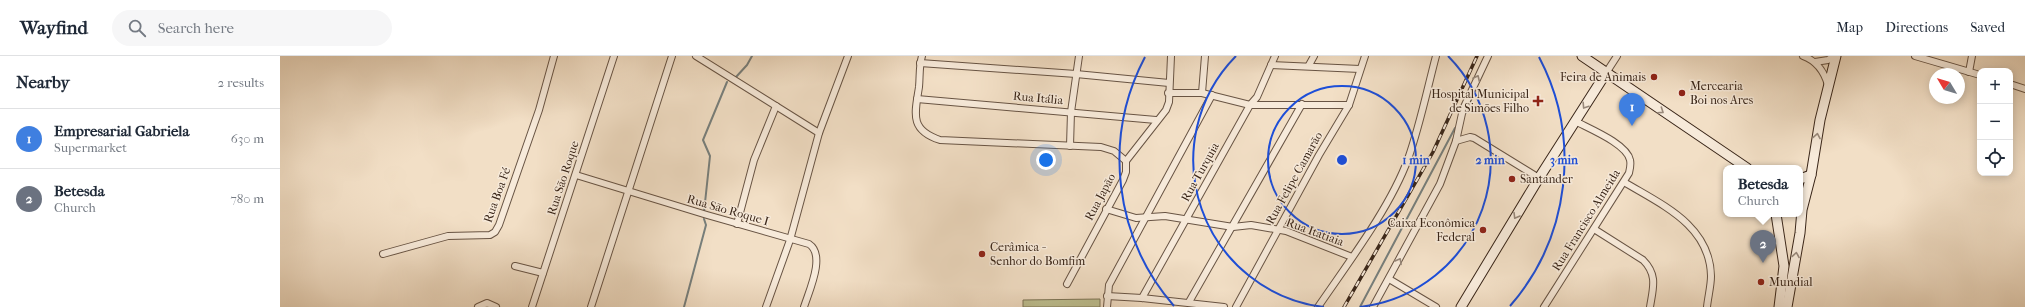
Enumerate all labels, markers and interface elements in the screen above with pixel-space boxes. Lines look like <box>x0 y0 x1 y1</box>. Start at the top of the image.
search box <box>112 10 392 46</box>
text: Wayfind <box>20 17 88 39</box>
icon: search <box>126 17 148 39</box>
text: Search here <box>158 19 234 37</box>
text: Map <box>1836 19 1863 36</box>
text: Directions <box>1885 19 1948 36</box>
text: Saved <box>1970 19 2005 36</box>
north arrow <box>1929 68 1965 104</box>
map controls <box>1977 68 2013 176</box>
button: + <box>1977 68 2013 104</box>
place label: Feira de Animais <box>1560 70 1647 84</box>
text: Nearby <box>16 72 70 92</box>
marker: Feira de Animais <box>1649 72 1659 82</box>
text: 2 results <box>218 75 264 90</box>
one-way arrow <box>1473 75 1481 82</box>
place label: Mercearia Boi nos Ares <box>1690 79 1754 107</box>
place label: Hospital Municipal de Simões Filho <box>1431 87 1530 115</box>
marker: Mercearia Boi nos Ares <box>1677 88 1687 98</box>
street label: Rua Itália <box>1012 89 1064 107</box>
pin: 1 <box>1619 93 1645 126</box>
marker: Hospital Municipal de Simões Filho <box>1532 95 1544 107</box>
one-way arrow <box>1582 102 1590 109</box>
button: − <box>1977 104 2013 140</box>
one-way arrow <box>1657 106 1664 113</box>
text: Empresarial Gabriela <box>54 122 189 140</box>
street label: Rua Felipe Camarão <box>1263 129 1325 227</box>
text: 1 <box>27 131 31 146</box>
text: 630 m <box>231 131 264 146</box>
one-way arrow <box>1812 133 1821 139</box>
street label: Rua São Roque <box>544 139 582 217</box>
text: Supermarket <box>54 140 127 155</box>
street label: Rua Turquia <box>1178 140 1222 204</box>
button: locate <box>1977 140 2013 176</box>
your location <box>1036 150 1056 170</box>
centre of rings <box>1335 153 1349 167</box>
text: 1 min <box>1402 153 1431 167</box>
text: 2 min <box>1475 153 1506 167</box>
text: 3 min <box>1550 153 1579 168</box>
street label: Rua Boa Fé <box>481 165 513 225</box>
popup <box>1723 165 1803 217</box>
street label: Rua Francisco Almeida <box>1549 166 1623 273</box>
street label: Rua Japão <box>1082 171 1118 223</box>
place label: Santander <box>1520 172 1574 186</box>
marker: Santander <box>1507 174 1517 184</box>
text: Betesda <box>1738 175 1788 193</box>
text: Betesda <box>54 182 105 200</box>
text: 2 <box>26 191 32 206</box>
text: 780 m <box>230 191 264 206</box>
street label: Rua São Roque I <box>685 192 771 228</box>
text: Church <box>1738 193 1779 208</box>
text: Church <box>54 200 96 215</box>
one-way arrow <box>1514 212 1521 219</box>
street label: Rua Itatiaia <box>1284 215 1346 249</box>
place label: Caixa Econômica Federal <box>1388 216 1476 244</box>
marker: Caixa Econômica Federal <box>1478 225 1488 235</box>
pin: 2 <box>1750 230 1776 263</box>
place label: Cerâmica - Senhor do Bomfim <box>990 240 1085 268</box>
marker: Cerâmica - Senhor do Bomfim <box>977 249 987 259</box>
one-way arrow <box>1791 252 1800 258</box>
one-way arrow <box>1394 258 1401 265</box>
place label: Mundial <box>1769 275 1813 289</box>
marker: Mundial <box>1756 277 1766 287</box>

